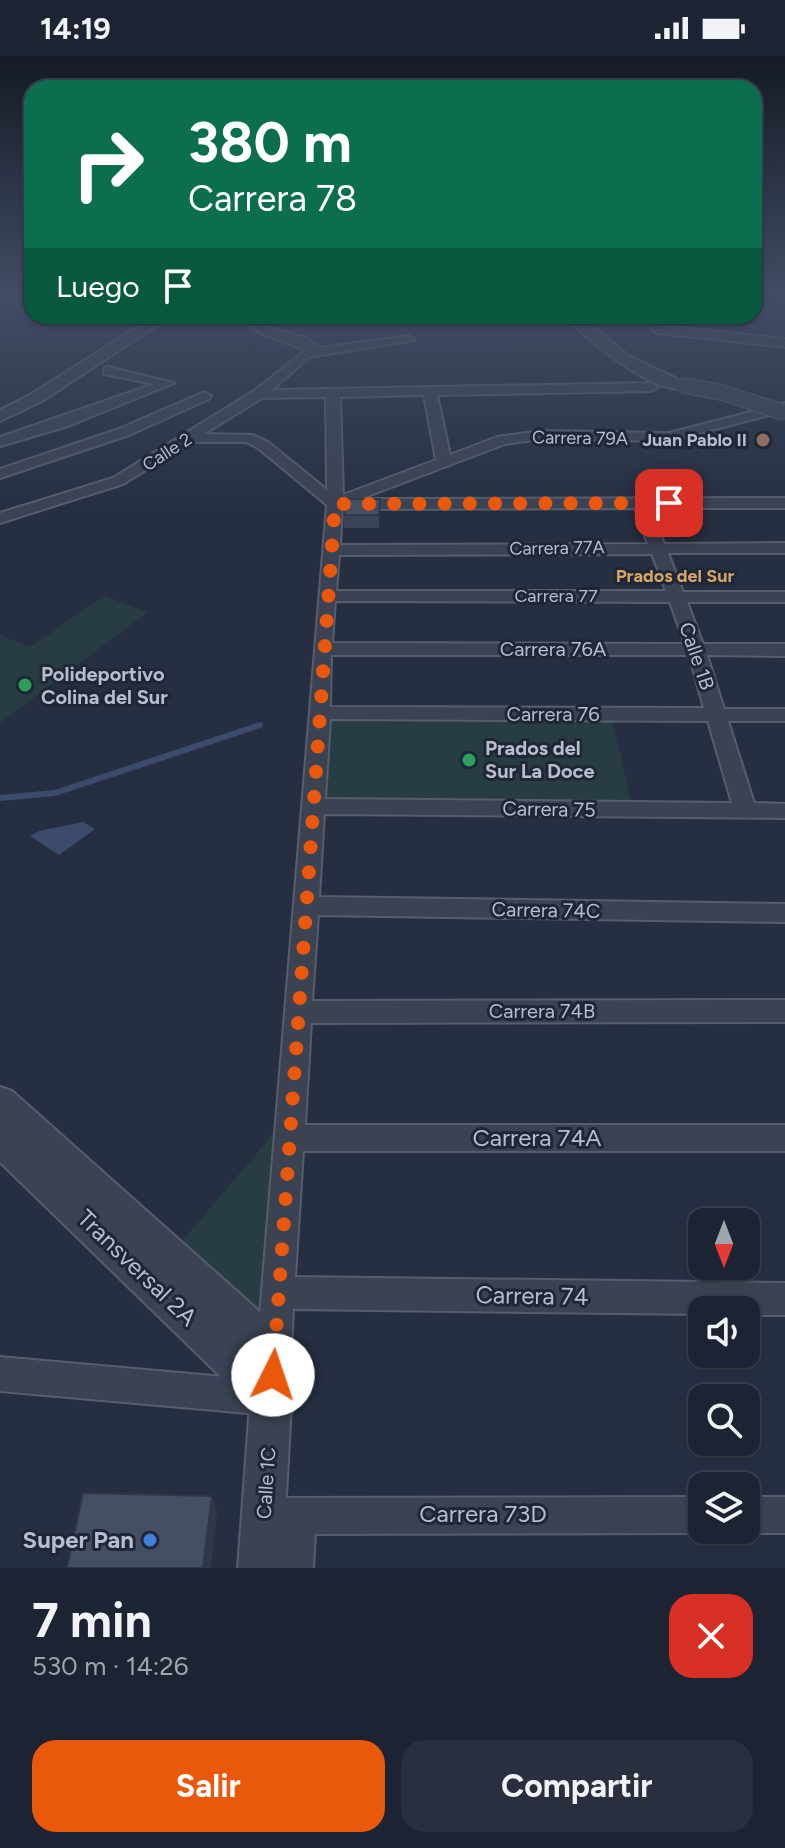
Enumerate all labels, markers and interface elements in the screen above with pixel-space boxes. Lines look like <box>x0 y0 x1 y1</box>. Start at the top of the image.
text: 14:19 <box>40 10 111 47</box>
text: 380 m <box>188 109 352 176</box>
icon: right <box>56 112 160 216</box>
text: Carrera 78 <box>188 177 357 220</box>
icon: arrive <box>156 264 200 308</box>
text: Luego <box>56 268 140 305</box>
street label: Carrera 79A <box>532 426 628 450</box>
street label: Calle 2 <box>138 428 196 476</box>
place label: Juan Pablo II <box>642 429 747 451</box>
marker: Juan Pablo II <box>754 431 772 449</box>
pin <box>635 469 703 537</box>
icon: arrive <box>647 481 691 525</box>
street label: Carrera 77A <box>509 536 605 560</box>
district label: Prados del Sur <box>616 565 734 587</box>
street label: Carrera 77 <box>514 585 598 607</box>
street label: Calle 1B <box>674 619 720 693</box>
street label: Carrera 76A <box>500 637 607 661</box>
place label: Polideportivo Colina del Sur <box>41 662 168 709</box>
marker: Polideportivo Colina del Sur <box>16 676 34 694</box>
street label: Carrera 76 <box>506 702 600 726</box>
place label: Prados del Sur La Doce <box>485 736 595 783</box>
marker: Prados del Sur La Doce <box>460 751 478 769</box>
street label: Carrera 75 <box>502 796 596 822</box>
street label: Carrera 74C <box>492 897 600 923</box>
street label: Carrera 74B <box>489 999 595 1023</box>
street label: Carrera 74A <box>472 1123 602 1152</box>
street label: Transversal 2A <box>72 1203 204 1332</box>
north arrow <box>688 1208 760 1280</box>
map controls <box>688 1208 760 1544</box>
street label: Carrera 74 <box>475 1280 589 1311</box>
button: sound <box>688 1296 760 1368</box>
position arrow <box>231 1333 315 1417</box>
button: search <box>688 1384 760 1456</box>
street label: Calle 1C <box>252 1446 280 1520</box>
button: layers <box>688 1472 760 1544</box>
street label: Carrera 73D <box>419 1499 547 1528</box>
place label: Super Pan <box>23 1525 134 1554</box>
marker: Super Pan <box>141 1531 159 1549</box>
text: 7 min <box>32 1591 152 1649</box>
button: close <box>669 1594 753 1678</box>
text: 530 m · 14:26 <box>32 1650 188 1682</box>
button: Salir <box>32 1740 385 1832</box>
button: Compartir <box>401 1740 753 1832</box>

